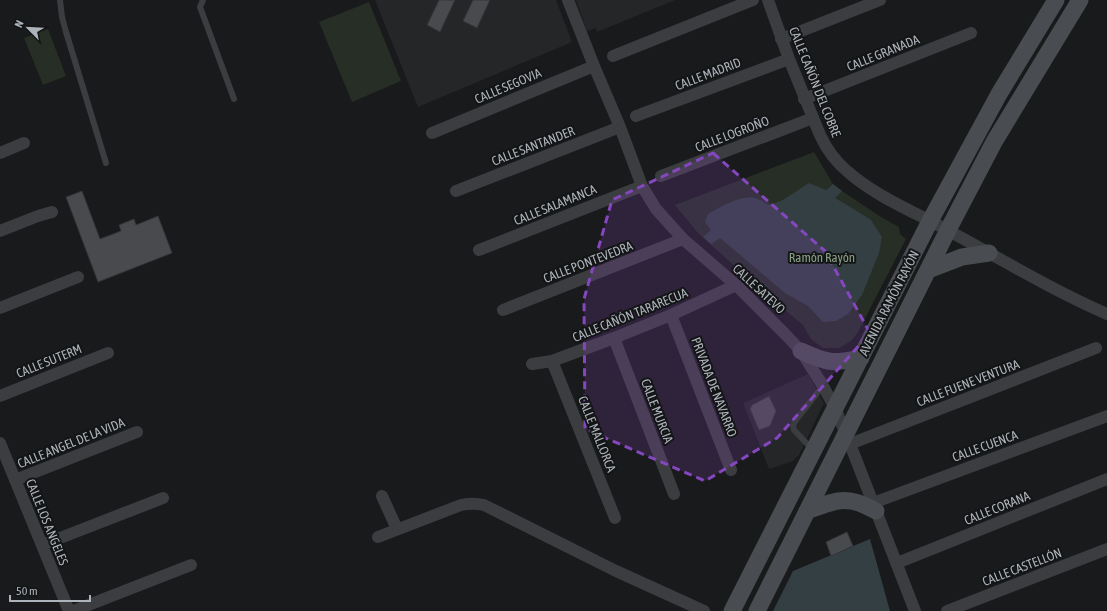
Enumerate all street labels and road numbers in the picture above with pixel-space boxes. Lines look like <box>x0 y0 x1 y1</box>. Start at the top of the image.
street label: CALLE CAÑÓN DEL COBRE <box>786 25 844 140</box>
street label: CALLE GRANADA <box>844 31 922 74</box>
street label: CALLE MADRID <box>673 55 743 93</box>
street label: CALLE SEGOVIA <box>472 65 544 107</box>
street label: CALLE LOGROÑO <box>693 113 772 155</box>
street label: CALLE SANTANDER <box>489 123 577 169</box>
street label: CALLE SALAMANCA <box>511 181 599 228</box>
street label: CALLE PONTEVEDRA <box>541 238 635 286</box>
street label: AVENIDA RAMÓN RAYÓN <box>856 248 922 358</box>
street label: CALLE SATEVO <box>730 261 789 317</box>
street label: CALLE CAÑÓN TARARECUA <box>570 285 690 345</box>
street label: PRIVADA DE NAVARRO <box>688 335 740 439</box>
street label: CALLE SUTERM <box>14 341 84 381</box>
street label: CALLE FUENE VENTURA <box>914 356 1022 410</box>
street label: CALLE MURCIA <box>638 377 676 446</box>
street label: CALLE MALLORCA <box>575 394 619 475</box>
street label: CALLE ANGEL DE LA VIDA <box>15 414 127 471</box>
street label: CALLE CUENCA <box>950 427 1020 465</box>
street label: CALLE LOS ANGELES <box>23 477 71 568</box>
street label: CALLE CORANA <box>962 488 1033 528</box>
street label: CALLE CASTELLÓN <box>980 545 1064 589</box>

